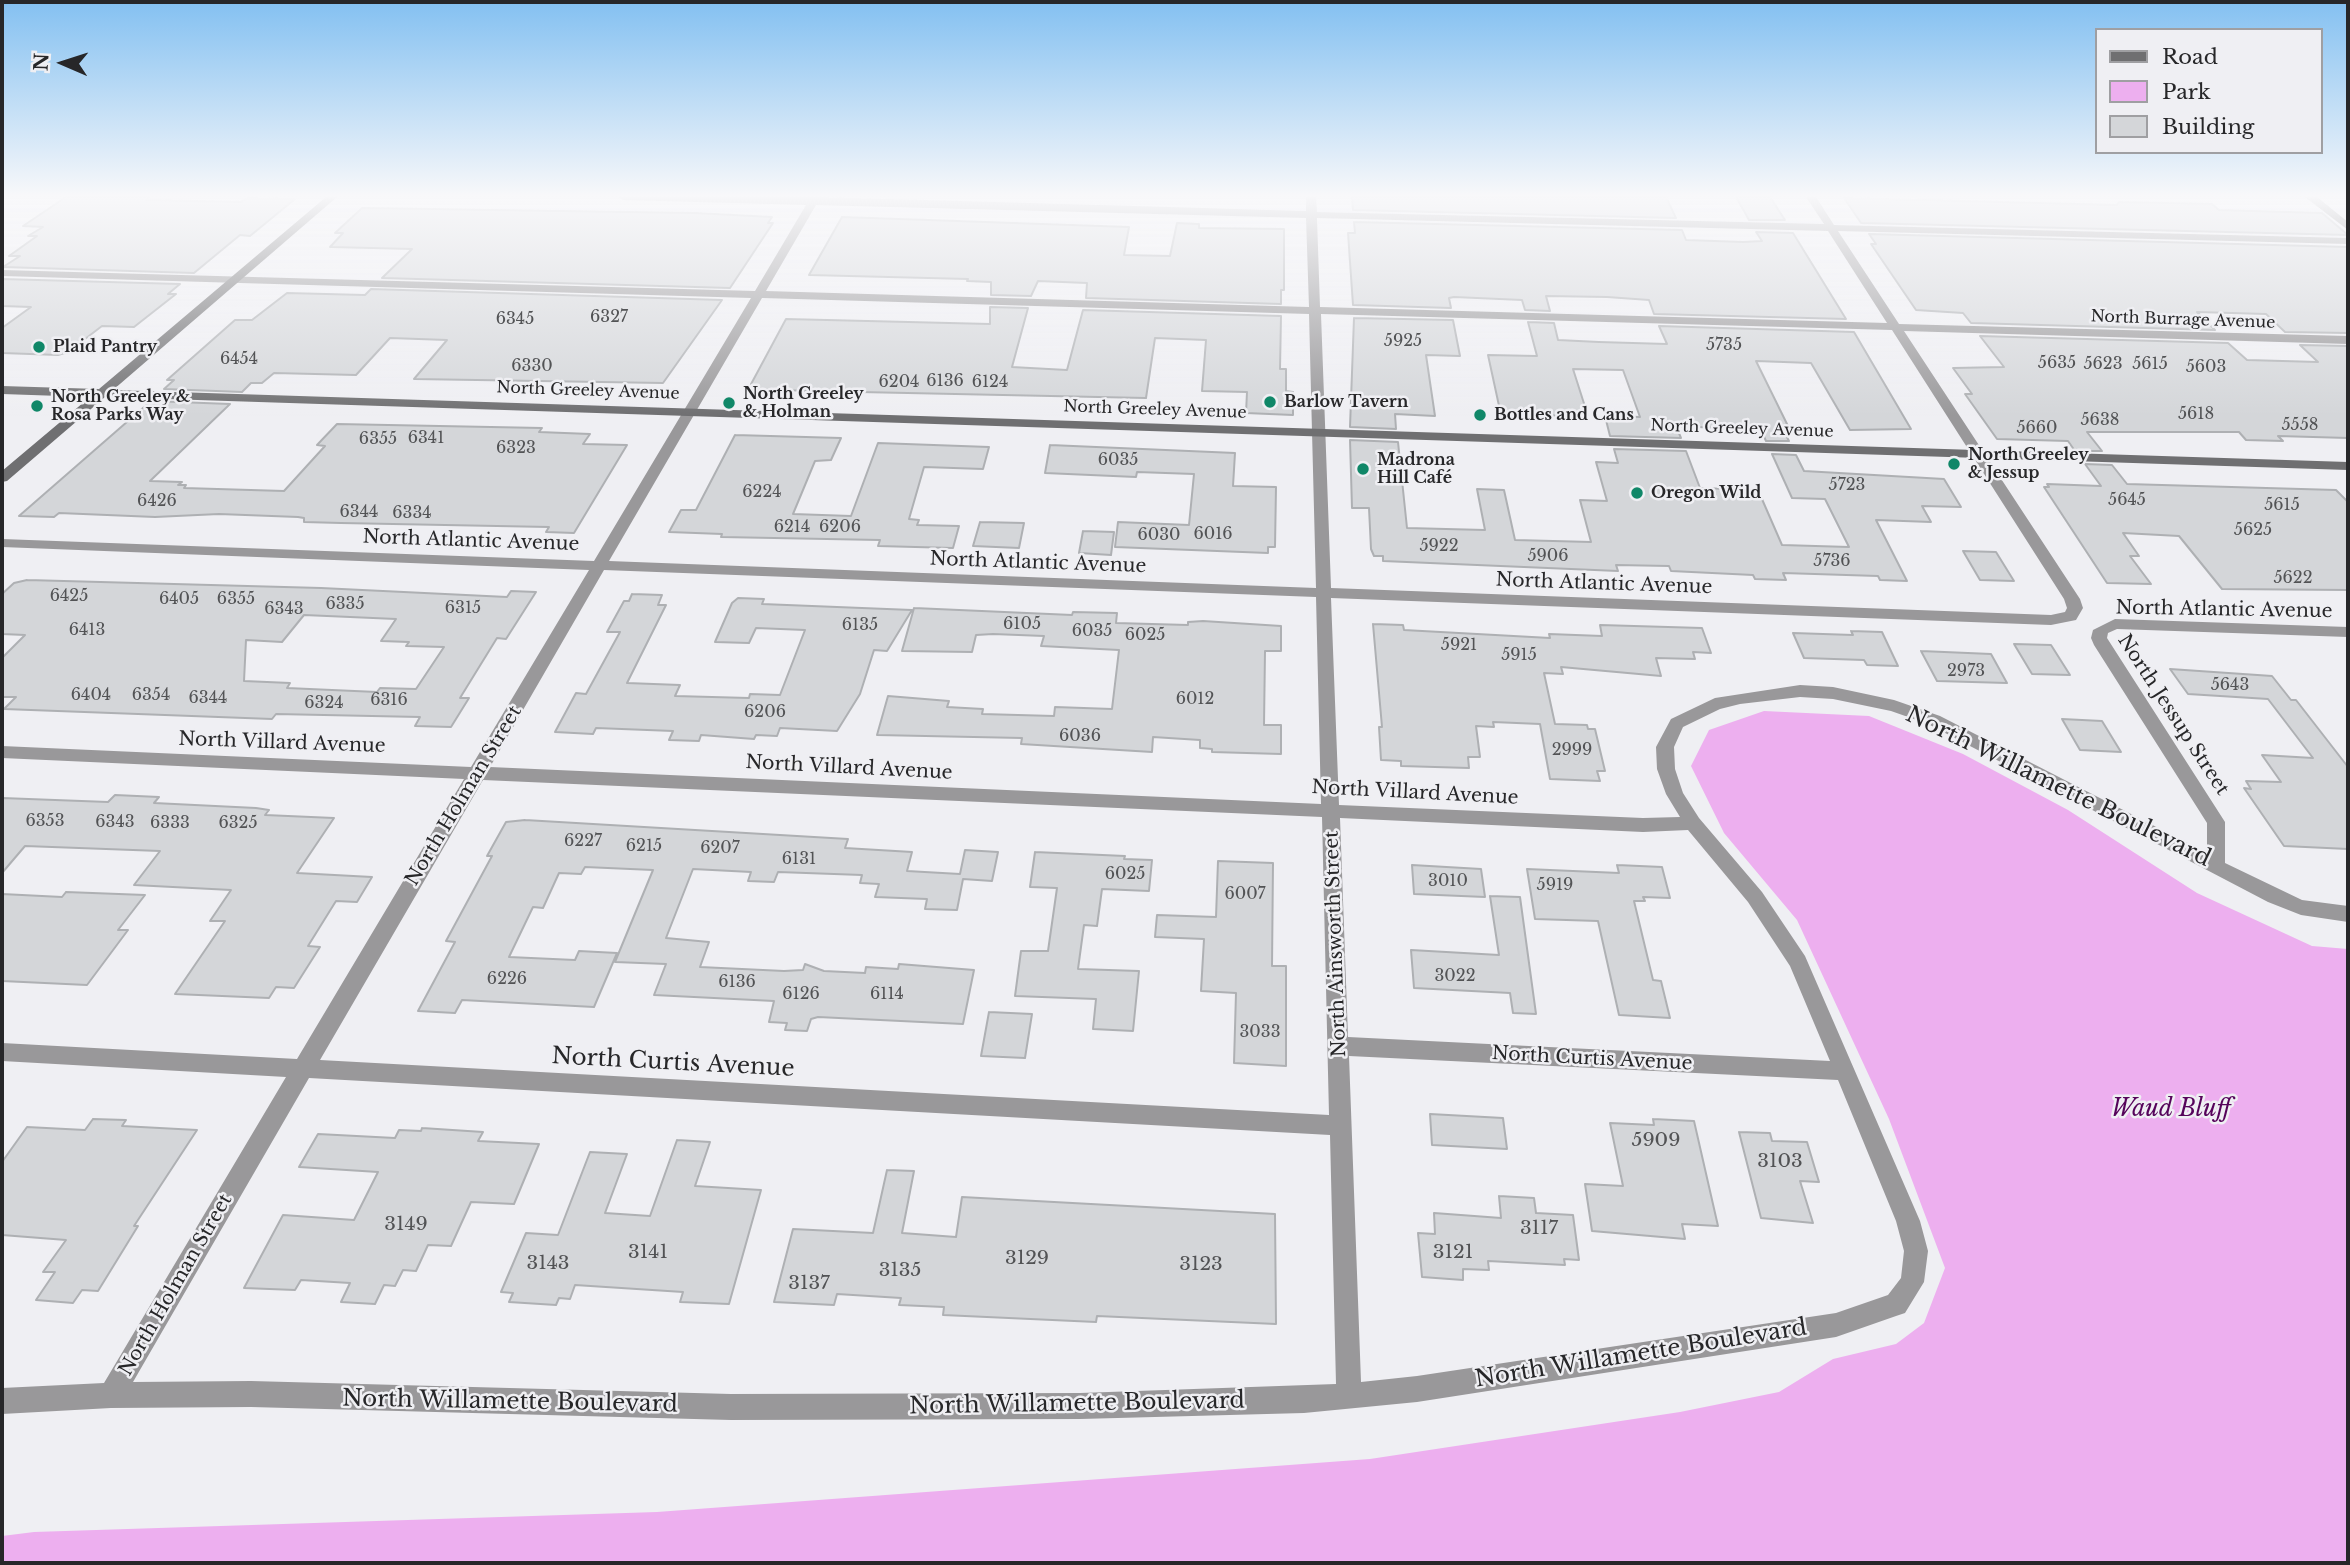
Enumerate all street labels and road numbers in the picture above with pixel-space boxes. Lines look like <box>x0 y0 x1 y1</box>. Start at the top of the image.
street label: North Burrage Avenue <box>2090 307 2276 333</box>
street label: North Greeley Avenue <box>496 378 680 404</box>
street label: North Greeley Avenue <box>1063 397 1247 423</box>
street label: North Greeley Avenue <box>1650 416 1834 442</box>
street label: North Atlantic Avenue <box>362 526 580 556</box>
street label: North Atlantic Avenue <box>929 548 1147 578</box>
street label: North Atlantic Avenue <box>1495 569 1713 599</box>
street label: North Atlantic Avenue <box>2115 597 2333 623</box>
street label: North Jessup Street <box>2112 630 2234 800</box>
street label: North Willamette Boulevard <box>1901 701 2215 873</box>
street label: North Holman Street <box>401 702 527 890</box>
street label: North Villard Avenue <box>178 728 386 758</box>
street label: North Villard Avenue <box>745 751 953 785</box>
street label: North Villard Avenue <box>1311 776 1519 810</box>
street label: North Ainsworth Street <box>1321 830 1351 1058</box>
street label: North Curtis Avenue <box>1491 1042 1693 1076</box>
street label: North Curtis Avenue <box>551 1043 795 1083</box>
street label: North Holman Street <box>115 1190 237 1380</box>
street label: North Willamette Boulevard <box>1473 1314 1809 1394</box>
street label: North Willamette Boulevard <box>342 1385 678 1419</box>
street label: North Willamette Boulevard <box>909 1387 1245 1421</box>

